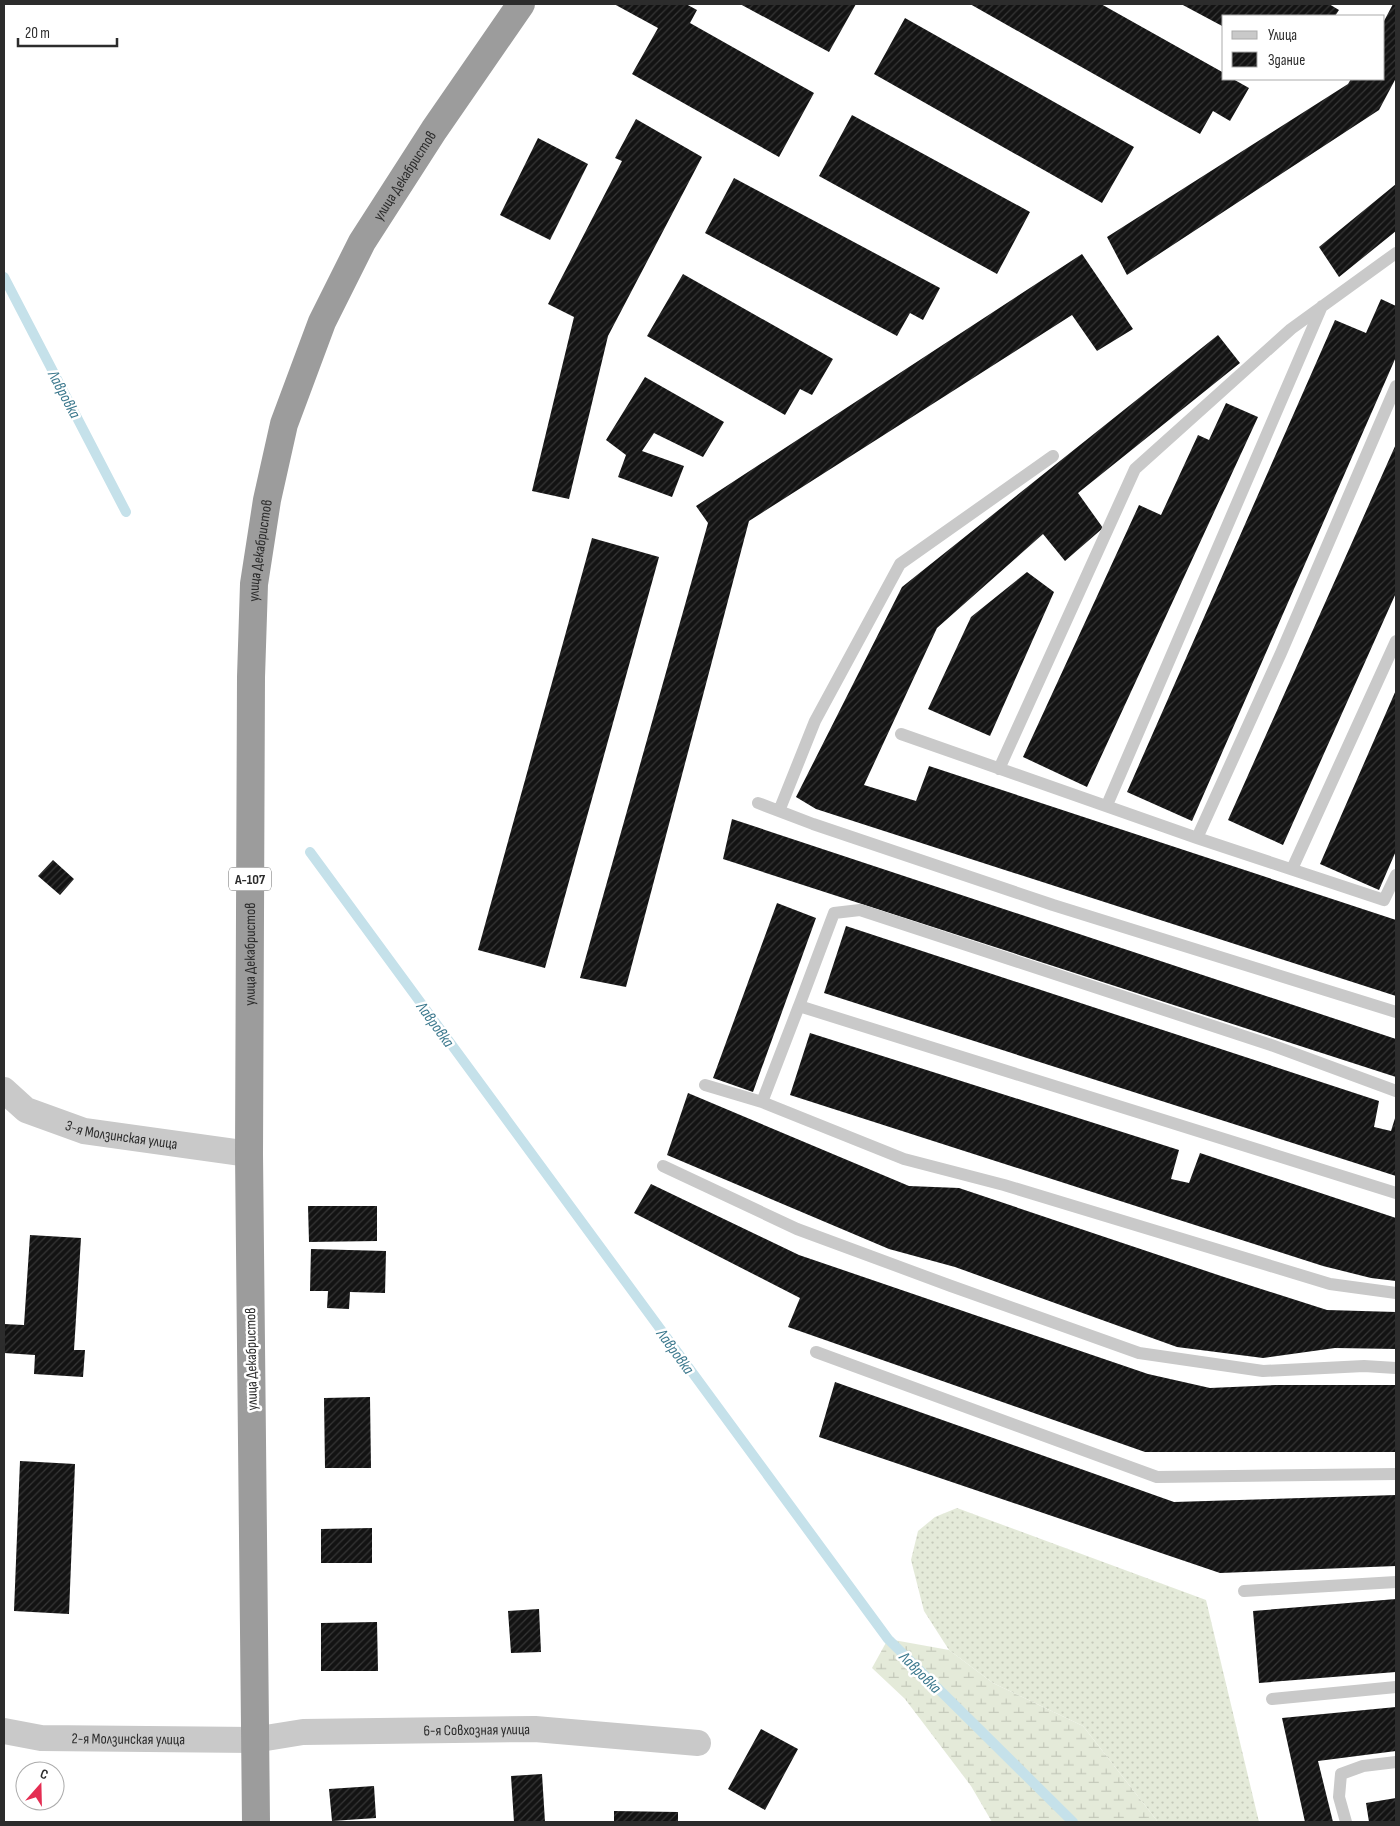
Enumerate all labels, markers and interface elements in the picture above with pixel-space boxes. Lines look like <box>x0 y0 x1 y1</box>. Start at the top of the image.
scale bar <box>18 15 116 47</box>
legend <box>1222 15 1385 80</box>
text: 20 m <box>25 24 50 43</box>
text: Улица <box>1268 26 1297 45</box>
text: Здание <box>1268 51 1305 70</box>
street label: улица Декабристов <box>369 128 441 225</box>
water label: Лавровка <box>43 367 84 422</box>
street label: улица Декабристов <box>244 498 277 602</box>
road number: А-107 <box>229 868 271 891</box>
street label: улица Декабристов <box>241 902 260 1006</box>
water label: Лавровка <box>411 998 458 1052</box>
street label: 3-я Молзинская улица <box>63 1116 179 1154</box>
street label: улица Декабристов <box>241 1307 262 1411</box>
water label: Лавровка <box>651 1325 698 1379</box>
water label: Лавровка <box>894 1647 945 1698</box>
street label: 6-я Совхозная улица <box>423 1720 530 1740</box>
street label: 2-я Молзинская улица <box>72 1729 185 1749</box>
north arrow <box>15 1761 65 1811</box>
text: С <box>38 1765 51 1783</box>

